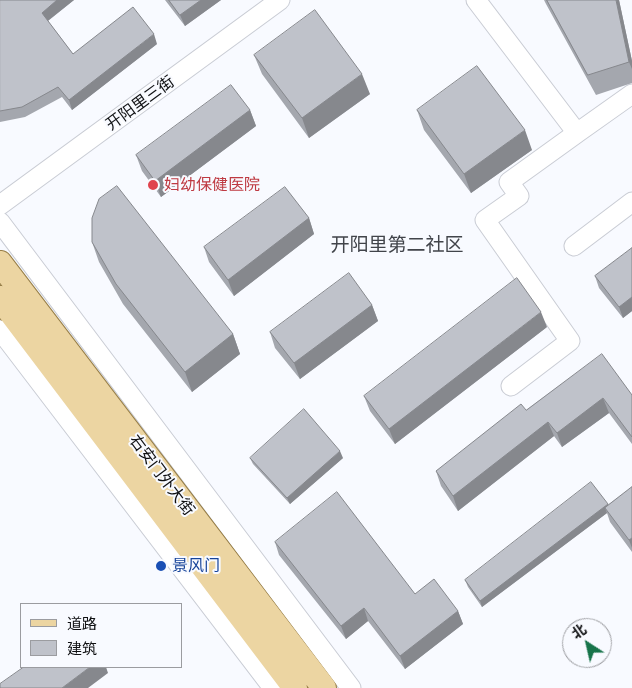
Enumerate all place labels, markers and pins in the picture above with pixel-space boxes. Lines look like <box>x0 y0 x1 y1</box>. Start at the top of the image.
place label: 妇幼保健医院 <box>164 175 260 195</box>
marker: 妇幼保健医院 <box>146 178 160 192</box>
place label: 景风门 <box>172 556 220 576</box>
marker: 景风门 <box>154 559 168 573</box>

